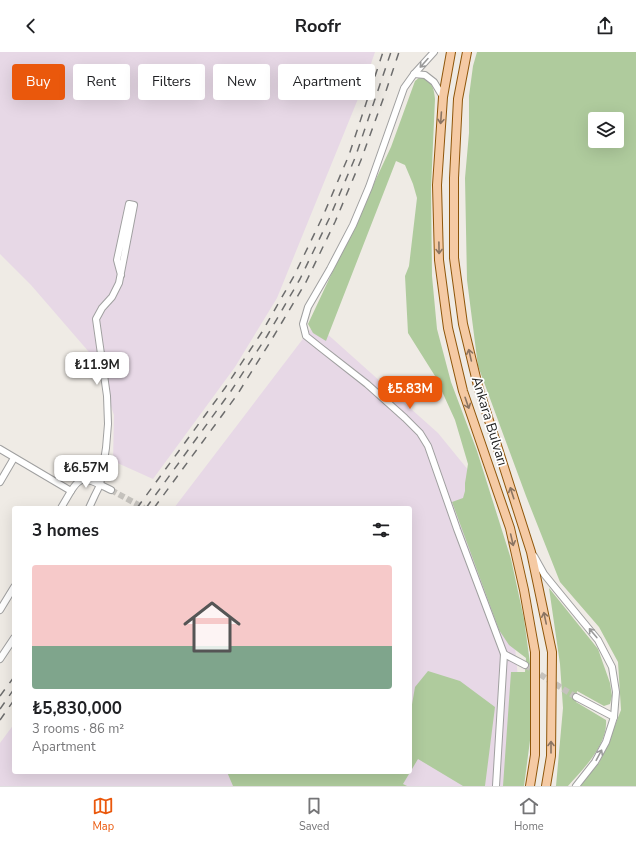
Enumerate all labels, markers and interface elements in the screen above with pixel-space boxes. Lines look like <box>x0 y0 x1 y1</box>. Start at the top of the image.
text: Roofr <box>295 14 341 38</box>
icon: back <box>20 15 42 37</box>
icon: share <box>594 15 616 37</box>
one-way arrow <box>419 58 428 68</box>
chip: Buy <box>12 64 65 100</box>
chip: Rent <box>73 64 130 100</box>
chip: Filters <box>138 64 205 100</box>
chip: New <box>213 64 270 100</box>
chip: Apartment <box>278 64 375 100</box>
one-way arrow <box>438 111 445 124</box>
map controls <box>588 112 624 148</box>
button: layers <box>588 112 624 148</box>
one-way arrow <box>435 241 442 254</box>
one-way arrow <box>466 349 474 362</box>
pin: ₺11.9M <box>64 352 130 386</box>
text: ₺11.9M <box>74 356 120 374</box>
street label: Ankara Bulvarı <box>467 374 512 468</box>
pin: ₺5.83M <box>377 376 443 410</box>
text: ₺5.83M <box>387 380 433 398</box>
one-way arrow <box>464 396 471 409</box>
pin: ₺6.57M <box>53 455 119 489</box>
text: ₺6.57M <box>63 459 109 477</box>
one-way arrow <box>508 486 515 499</box>
text: 3 homes <box>32 519 99 542</box>
icon: filters <box>370 519 392 541</box>
one-way arrow <box>509 533 517 546</box>
icon: home <box>176 591 248 663</box>
one-way arrow <box>540 612 548 625</box>
one-way arrow <box>589 628 598 639</box>
text: ₺5,830,000 <box>32 697 122 720</box>
text: 3 rooms · 86 m² <box>32 720 124 738</box>
text: Apartment <box>32 738 95 756</box>
one-way arrow <box>547 741 555 754</box>
one-way arrow <box>596 749 603 761</box>
tab: Map <box>92 795 114 834</box>
tab: Saved <box>299 795 329 834</box>
tab: Home <box>514 795 544 834</box>

